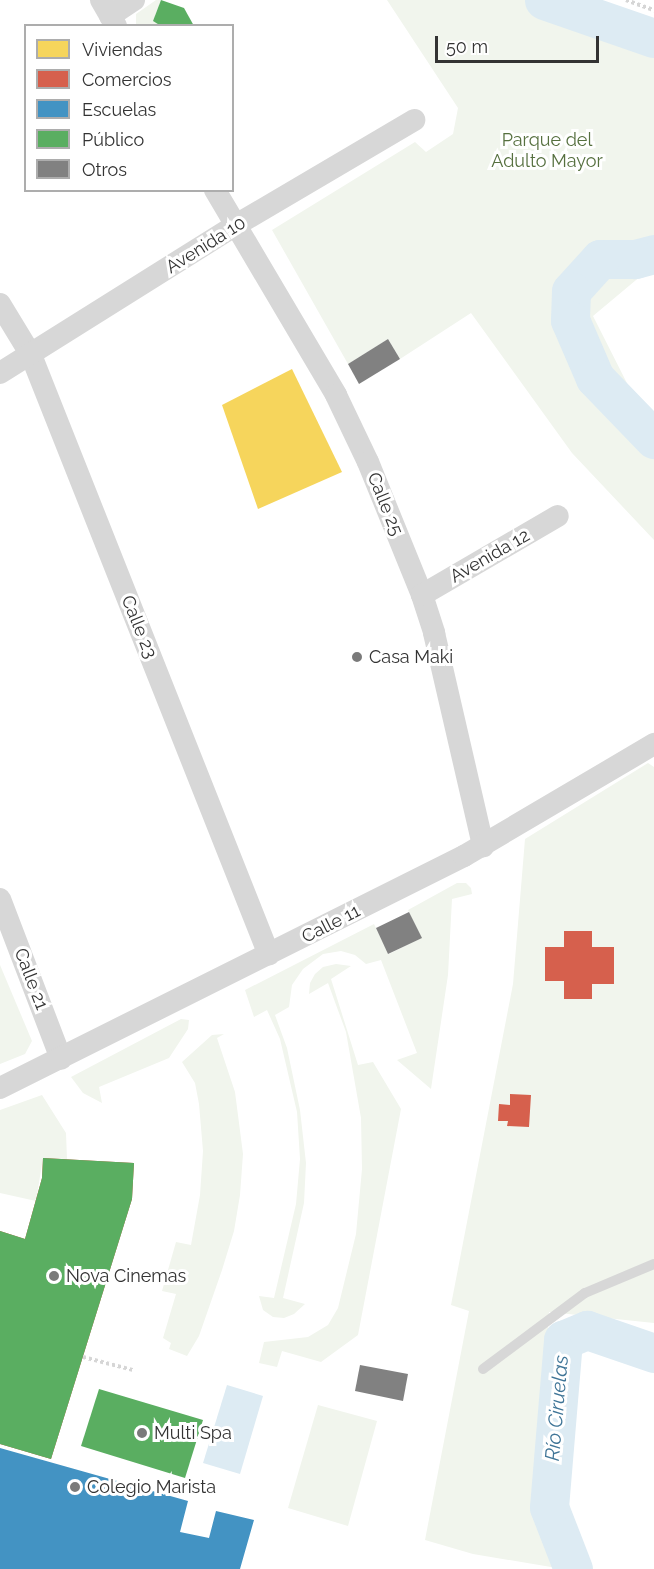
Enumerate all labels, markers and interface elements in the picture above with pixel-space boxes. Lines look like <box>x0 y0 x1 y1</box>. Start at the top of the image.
legend <box>24 24 234 192</box>
scale bar <box>438 24 602 62</box>
text: 50 m <box>446 36 488 57</box>
text: Viviendas <box>82 39 162 60</box>
text: Comercios <box>82 69 171 90</box>
text: Escuelas <box>82 99 156 120</box>
text: Público <box>82 129 144 150</box>
park label: Parque del Adulto Mayor <box>491 130 603 172</box>
text: Otros <box>82 159 127 180</box>
street label: Avenida 10 <box>162 212 250 278</box>
street label: Calle 25 <box>363 469 407 539</box>
street label: Avenida 12 <box>446 525 534 587</box>
street label: Calle 23 <box>117 592 161 662</box>
place label: Casa Maki <box>369 646 453 668</box>
marker: Casa Maki <box>350 650 364 664</box>
street label: Calle 11 <box>298 900 364 948</box>
street label: Calle 21 <box>9 945 53 1013</box>
place label: Nova Cinemas <box>66 1265 186 1287</box>
marker: Nova Cinemas <box>47 1269 61 1283</box>
water label: Río Ciruelas <box>540 1354 574 1462</box>
place label: Multi Spa <box>154 1422 232 1444</box>
marker: Multi Spa <box>135 1426 149 1440</box>
place label: Colegio Marista <box>87 1476 216 1498</box>
marker: Colegio Marista <box>68 1480 82 1494</box>

